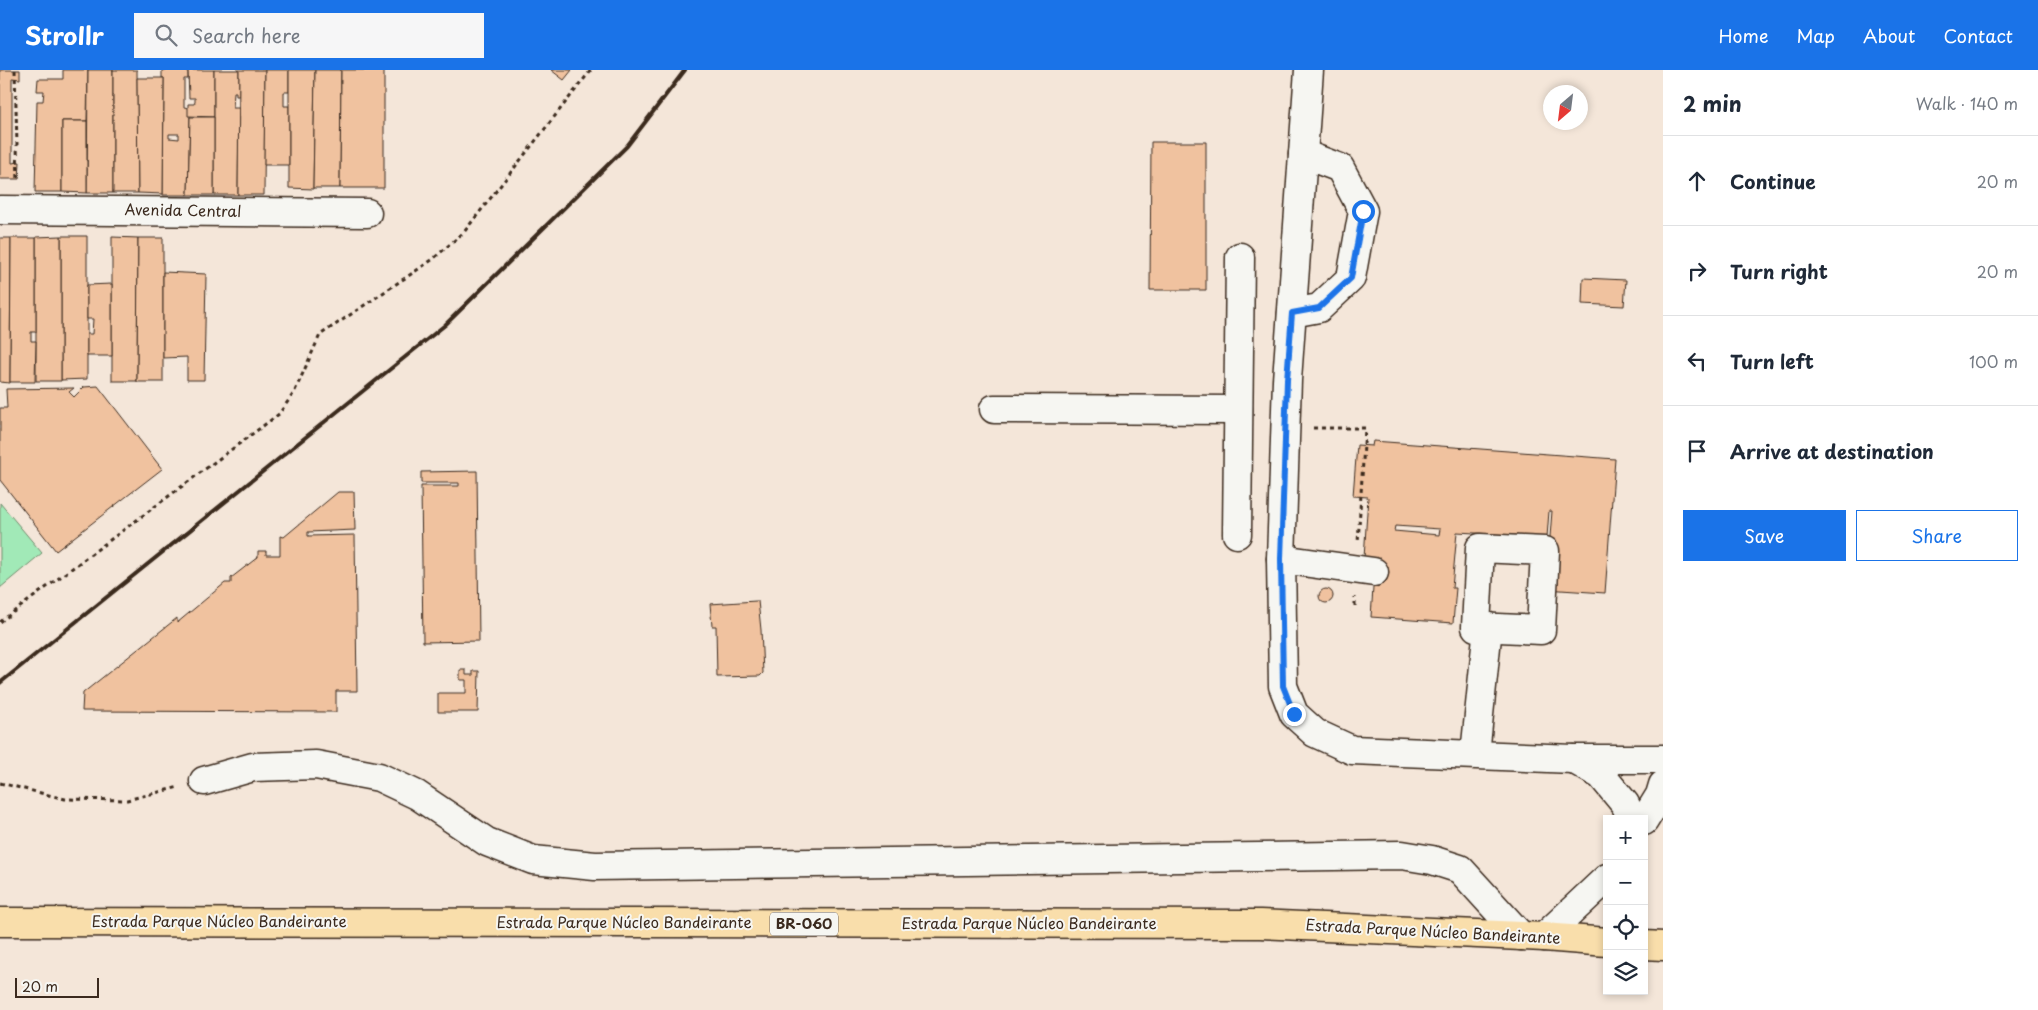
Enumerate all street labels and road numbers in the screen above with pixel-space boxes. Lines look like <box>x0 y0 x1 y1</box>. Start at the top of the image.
street label: Avenida Central <box>124 197 242 222</box>
street label: Estrada Parque Núcleo Bandeirante <box>91 909 347 932</box>
street label: Estrada Parque Núcleo Bandeirante <box>496 910 752 933</box>
street label: Estrada Parque Núcleo Bandeirante <box>901 911 1157 934</box>
road number: BR-060 <box>770 912 838 936</box>
street label: Estrada Parque Núcleo Bandeirante <box>1305 912 1561 949</box>

